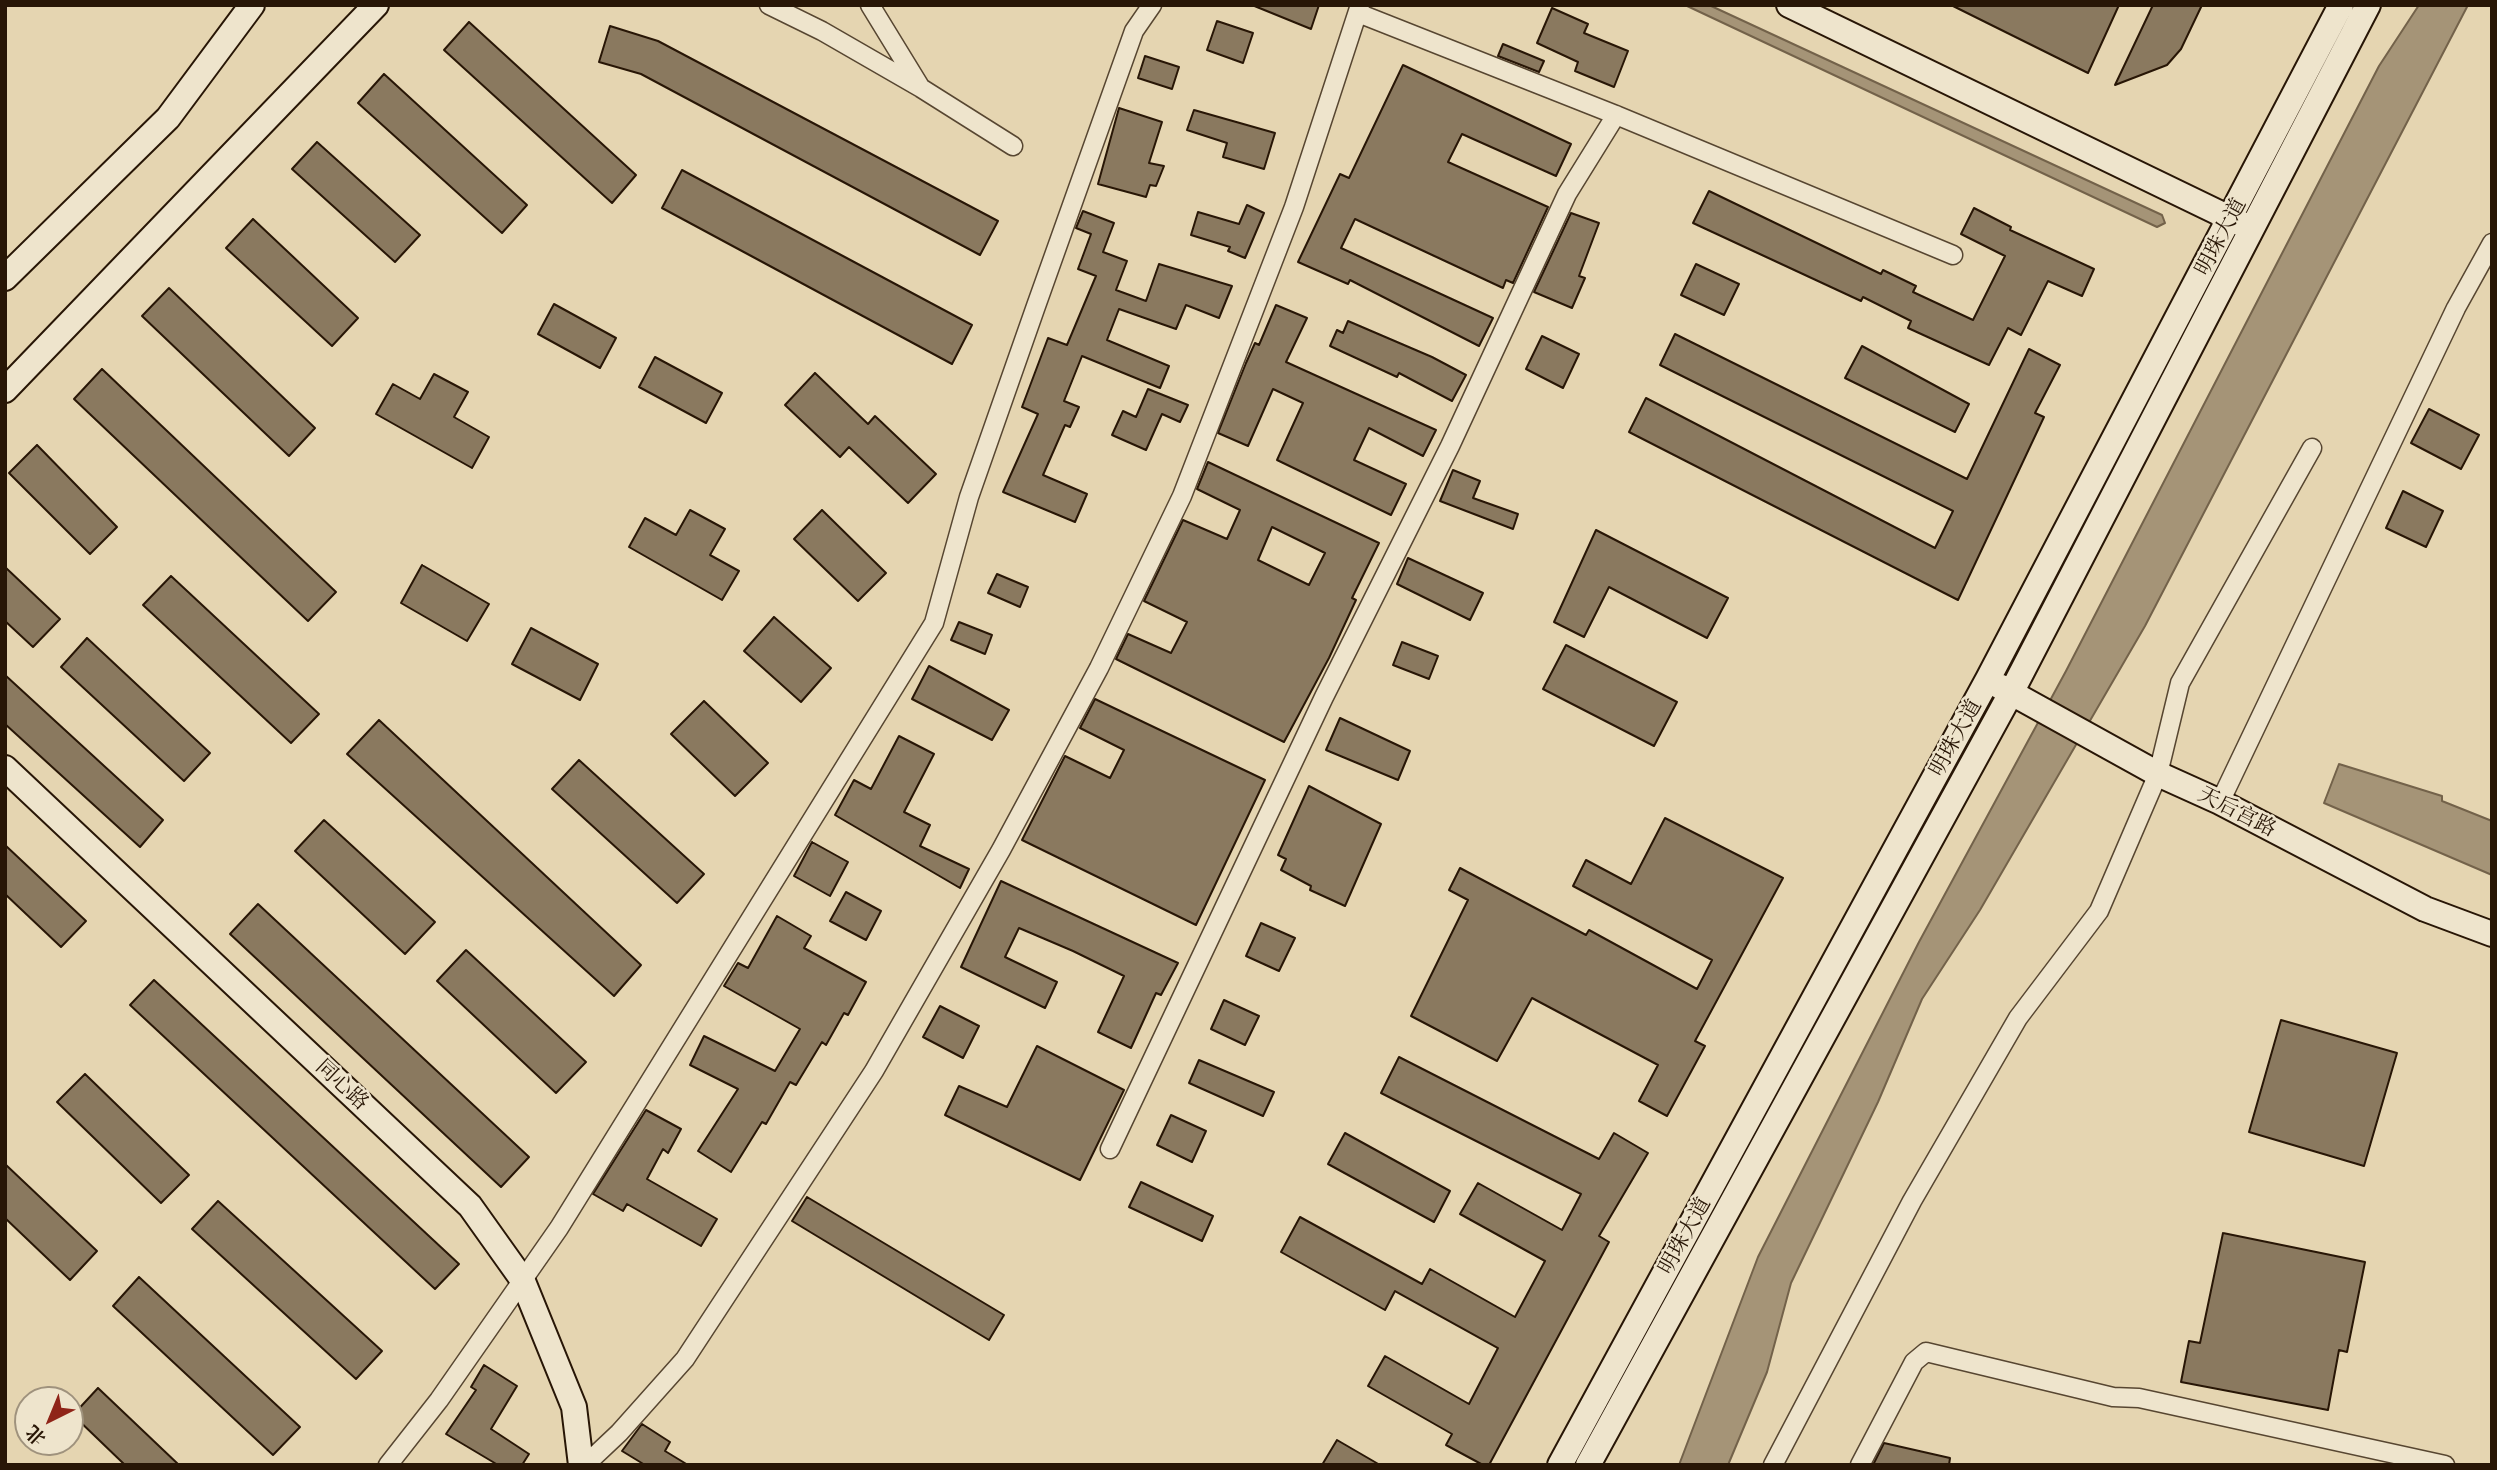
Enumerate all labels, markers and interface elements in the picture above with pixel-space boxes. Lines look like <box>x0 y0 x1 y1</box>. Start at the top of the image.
street label: 明珠大道 <box>2190 194 2252 280</box>
street label: 明珠大道 <box>1925 695 1987 781</box>
street label: 天后宫路 <box>2194 782 2280 842</box>
street label: 同心路 <box>310 1054 374 1116</box>
street label: 明珠大道 <box>1654 1193 1716 1279</box>
north arrow <box>14 1386 84 1456</box>
text: 北 <box>21 1420 51 1450</box>

